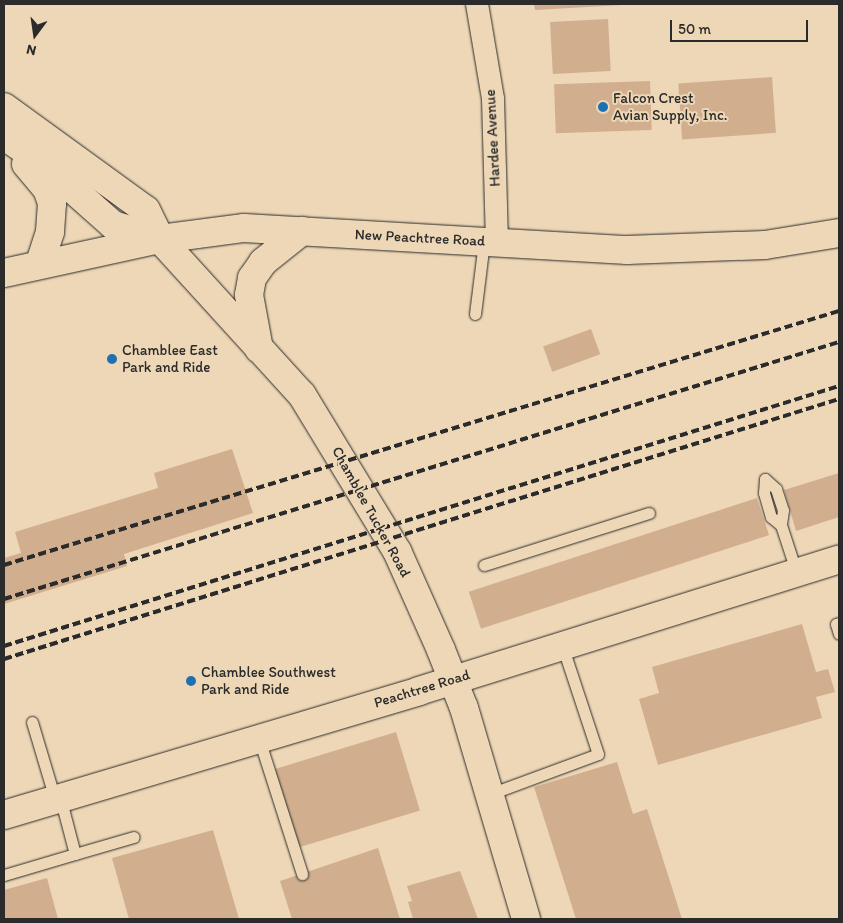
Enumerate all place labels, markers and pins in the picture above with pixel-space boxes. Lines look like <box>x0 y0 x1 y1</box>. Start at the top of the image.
place label: Falcon Crest Avian Supply, Inc. <box>613 89 727 124</box>
marker: Falcon Crest Avian Supply, Inc. <box>597 101 609 113</box>
place label: Chamblee East Park and Ride <box>122 341 218 376</box>
marker: Chamblee East Park and Ride <box>106 353 118 365</box>
place label: Chamblee Southwest Park and Ride <box>201 663 336 698</box>
marker: Chamblee Southwest Park and Ride <box>185 675 197 687</box>

